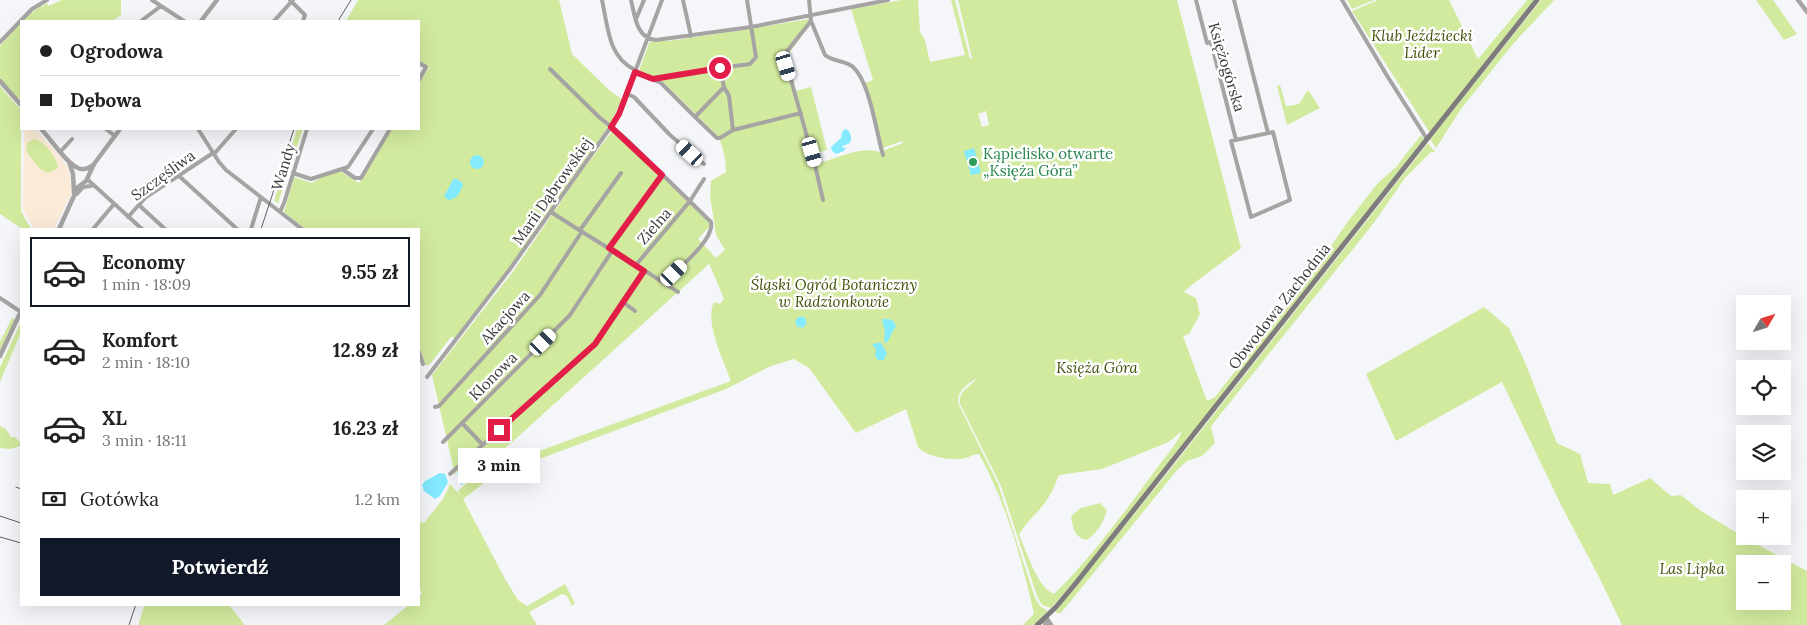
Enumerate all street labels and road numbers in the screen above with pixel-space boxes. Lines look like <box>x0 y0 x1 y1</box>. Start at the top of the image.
street label: Księżogórska <box>1204 20 1250 114</box>
street label: Marii Dąbrowskiej <box>508 134 596 248</box>
street label: Wandy <box>267 141 299 193</box>
street label: Szczęśliwa <box>127 145 199 205</box>
street label: Zielna <box>633 204 675 248</box>
street label: Obwodowa Zachodnia <box>1224 239 1334 373</box>
street label: Akacjowa <box>475 286 534 348</box>
street label: Klonowa <box>465 348 521 404</box>

